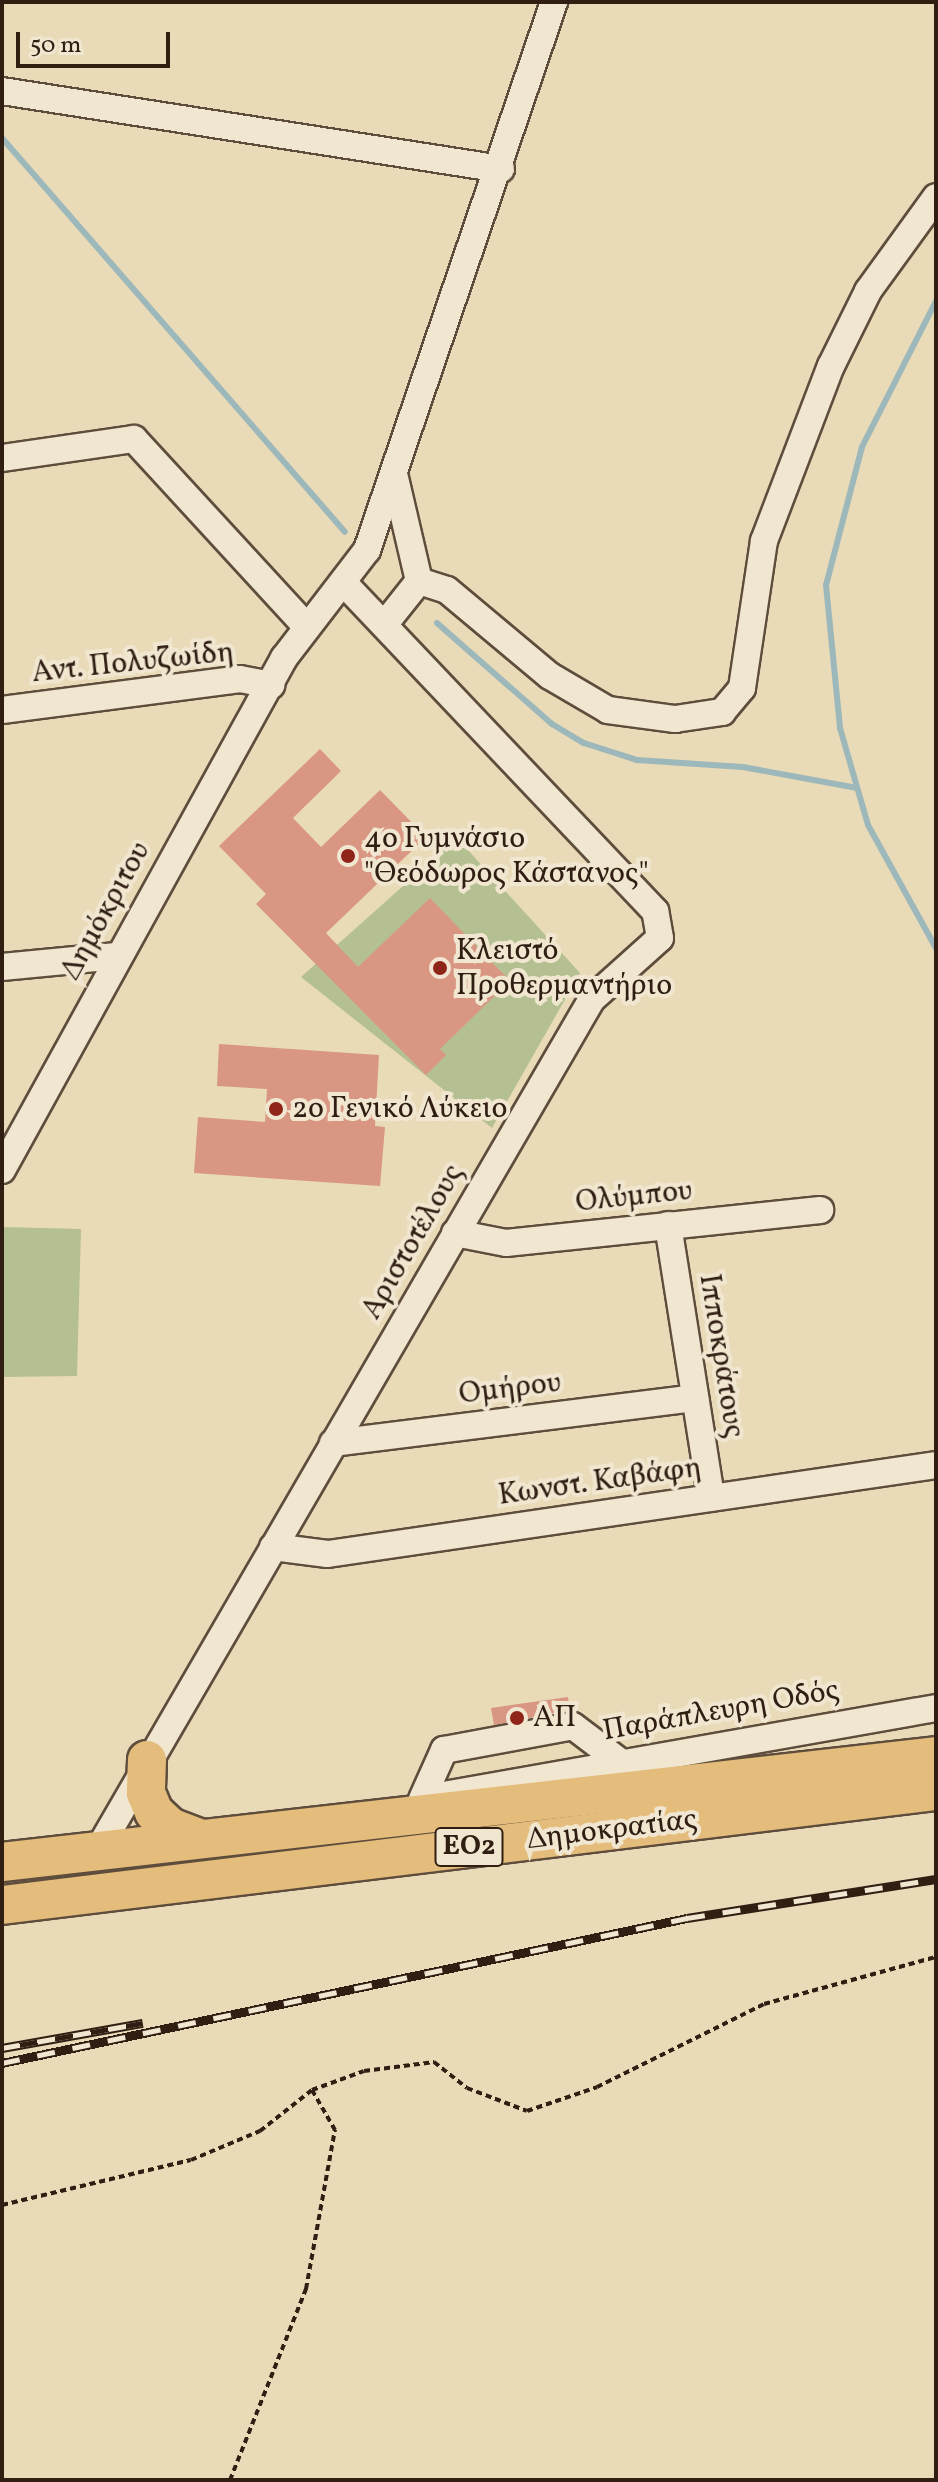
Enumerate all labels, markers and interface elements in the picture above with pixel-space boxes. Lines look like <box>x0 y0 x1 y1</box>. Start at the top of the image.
scale bar <box>20 16 174 66</box>
text: 50 m <box>30 29 82 63</box>
street label: Αντ. Πολυζωίδη <box>30 634 236 692</box>
place label: 4ο Γυμνάσιο "Θεόδωρος Κάστανος" <box>364 821 649 892</box>
street label: Δημόκριτου <box>53 836 159 986</box>
marker: 4ο Γυμνάσιο "Θεόδωρος Κάστανος" <box>339 847 357 865</box>
place label: Κλειστό Προθερμαντήριο <box>456 933 672 1004</box>
marker: Κλειστό Προθερμαντήριο <box>431 959 449 977</box>
place label: 2ο Γενικό Λύκειο <box>292 1091 508 1127</box>
marker: 2ο Γενικό Λύκειο <box>267 1100 285 1118</box>
street label: Αριστοτέλους <box>354 1158 472 1326</box>
street label: Ολύμπου <box>574 1173 694 1221</box>
street label: Ιπποκράτους <box>690 1271 752 1441</box>
street label: Ομήρου <box>457 1365 563 1413</box>
street label: Κωνστ. Καβάφη <box>496 1450 704 1514</box>
street label: Παράπλευρη Οδός <box>600 1673 842 1749</box>
place label: ΑΠ <box>533 1700 576 1736</box>
marker: ΑΠ <box>508 1709 526 1727</box>
street label: Δημοκρατίας <box>525 1802 699 1858</box>
road number: ΕΟ2 <box>433 1823 505 1871</box>

